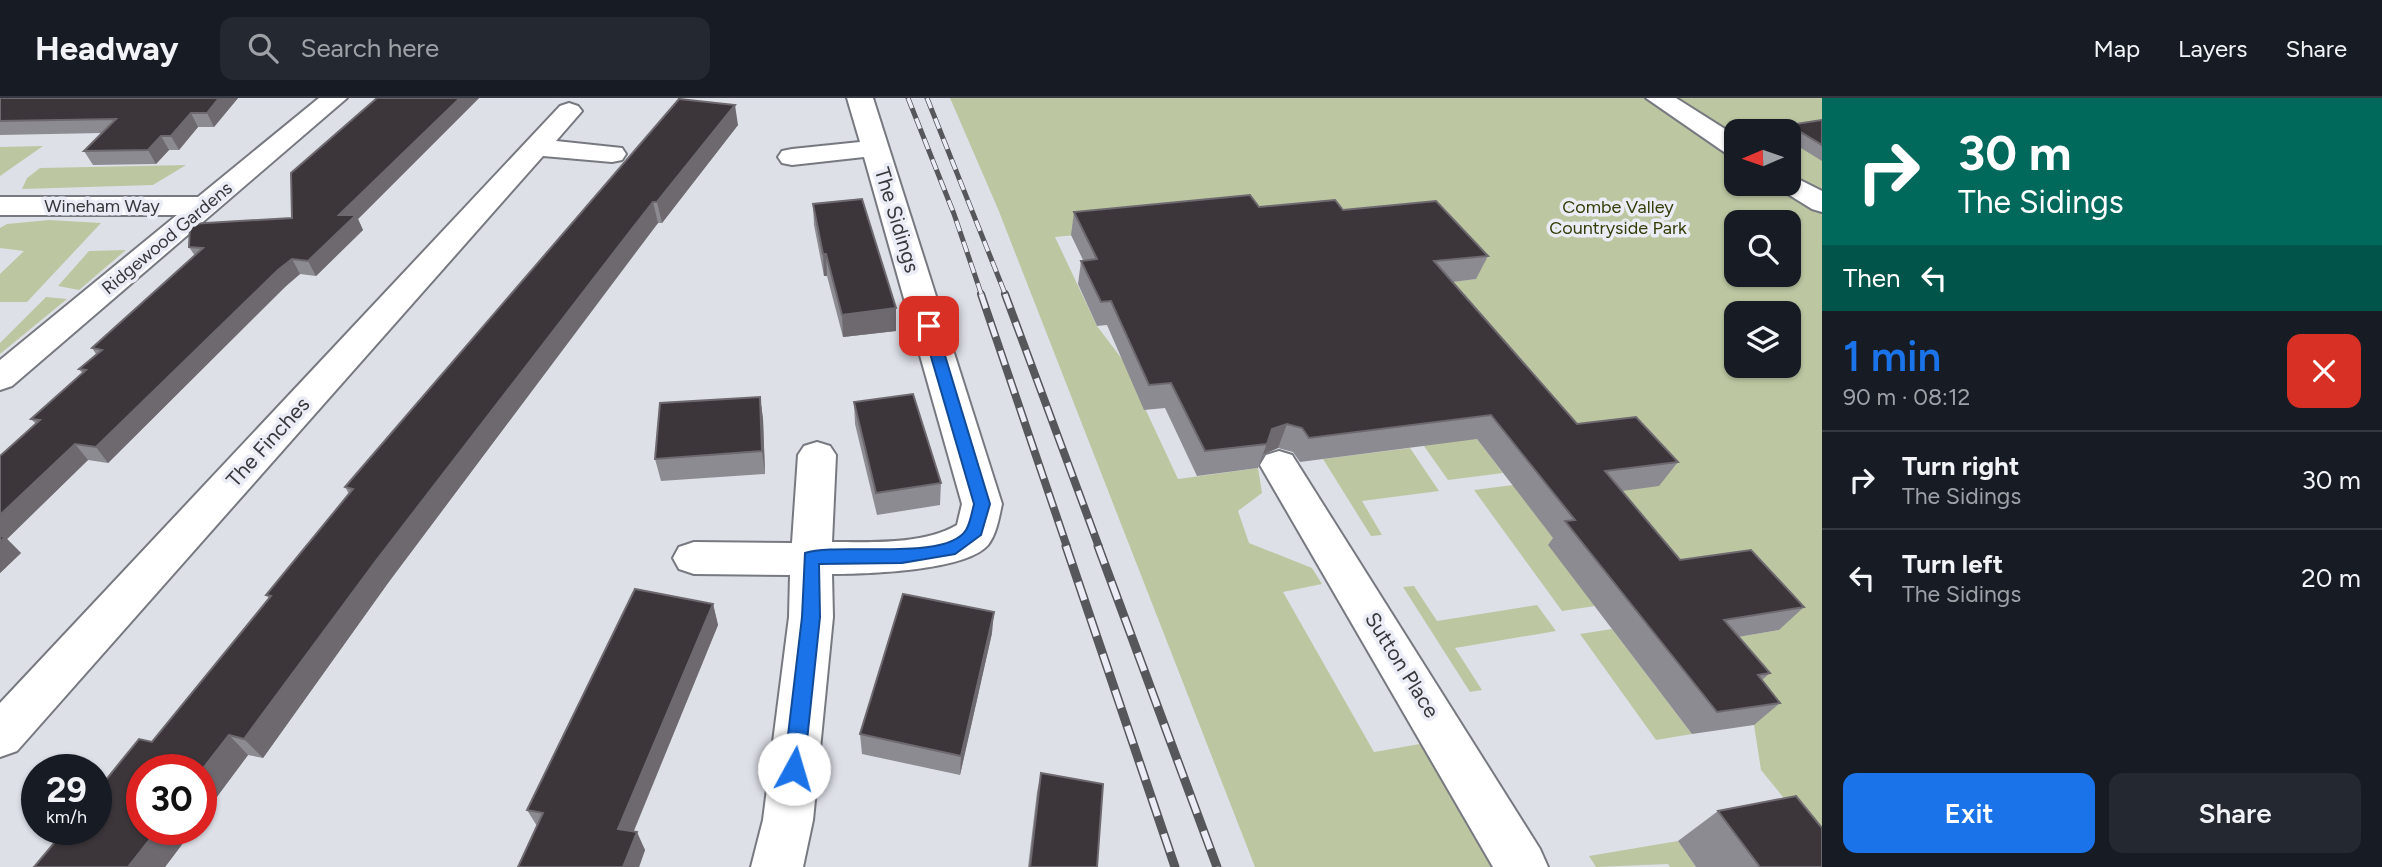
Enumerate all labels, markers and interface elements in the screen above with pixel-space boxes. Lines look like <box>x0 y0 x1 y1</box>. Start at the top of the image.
search box <box>220 17 710 80</box>
text: Headway <box>35 29 178 68</box>
icon: search <box>244 29 282 67</box>
text: Search here <box>300 32 439 64</box>
text: Map <box>2093 34 2140 63</box>
text: Layers <box>2178 34 2247 63</box>
text: Share <box>2285 34 2347 63</box>
north arrow <box>1724 119 1801 196</box>
map controls <box>1724 119 1801 378</box>
text: 30 m <box>1958 123 2071 182</box>
icon: right <box>1843 126 1934 217</box>
street label: The Sidings <box>870 164 925 276</box>
street label: Ridgewood Gardens <box>97 177 237 299</box>
text: The Sidings <box>1958 183 2124 221</box>
street label: Wineham Way <box>44 195 160 217</box>
park label: Combe Valley Countryside Park <box>1549 196 1687 239</box>
button: search <box>1724 210 1801 287</box>
icon: left <box>1915 259 1953 297</box>
text: Then <box>1843 262 1901 294</box>
pin <box>899 296 959 356</box>
button: layers <box>1724 301 1801 378</box>
icon: arrive <box>910 307 948 345</box>
text: 1 min <box>1843 331 1941 382</box>
button: close <box>2287 334 2361 408</box>
text: 90 m · 08:12 <box>1843 383 1970 411</box>
street label: The Finches <box>221 392 314 492</box>
text: Turn right <box>1902 450 2019 482</box>
icon: right <box>1843 461 1881 499</box>
text: 30 m <box>2302 464 2361 496</box>
text: The Sidings <box>1902 482 2021 510</box>
text: Turn left <box>1902 548 2003 580</box>
icon: left <box>1843 559 1881 597</box>
text: 20 m <box>2301 562 2361 594</box>
text: The Sidings <box>1902 580 2021 608</box>
street label: Sutton Place <box>1360 607 1445 722</box>
position arrow <box>757 732 831 806</box>
speed limit sign: 30 <box>126 754 217 845</box>
text: 29 <box>46 769 87 811</box>
button: Exit <box>1843 773 2095 853</box>
button: Share <box>2109 773 2361 853</box>
text: km/h <box>46 806 87 828</box>

